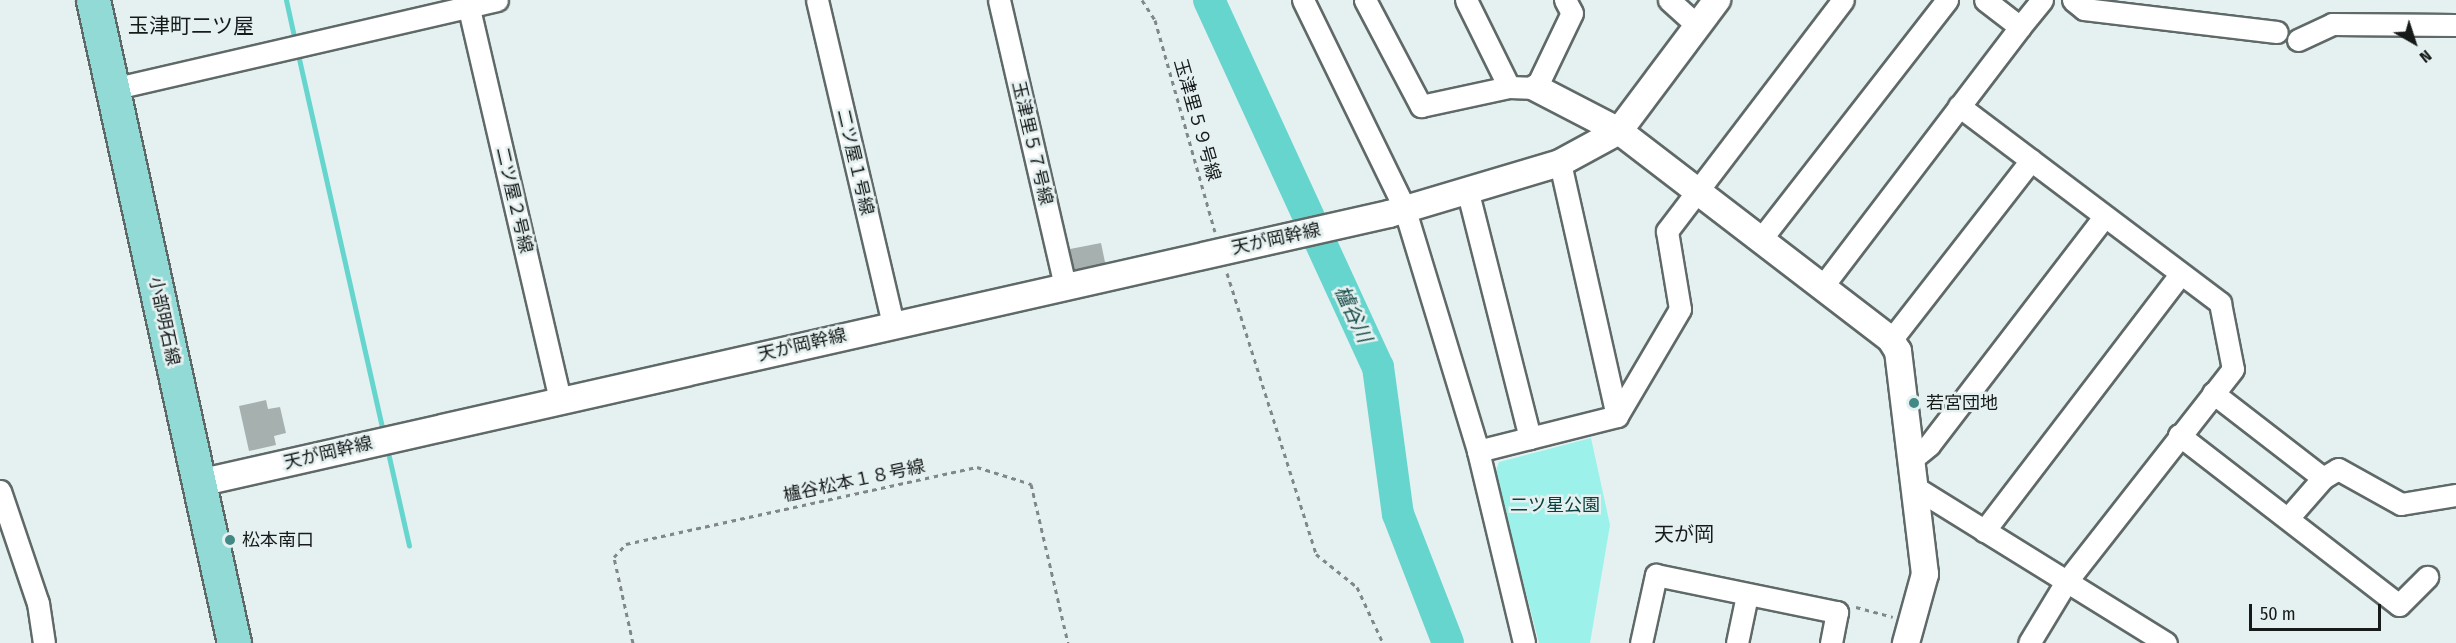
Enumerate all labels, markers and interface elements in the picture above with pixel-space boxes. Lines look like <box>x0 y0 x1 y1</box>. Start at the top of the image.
north arrow <box>2384 12 2444 72</box>
district label: 玉津町二ツ屋 <box>128 13 254 39</box>
text: N <box>2416 46 2435 67</box>
street label: 玉津里５９号線 <box>1169 56 1225 184</box>
street label: 玉津里５７号線 <box>1007 79 1057 207</box>
street label: 二ツ屋１号線 <box>832 107 878 217</box>
street label: 二ツ屋２号線 <box>491 145 537 255</box>
street label: 天が岡幹線 <box>1230 219 1322 259</box>
street label: 小部明石線 <box>144 275 184 367</box>
water label: 櫨谷川 <box>1329 282 1377 346</box>
street label: 天が岡幹線 <box>756 324 848 366</box>
place label: 若宮団地 <box>1926 392 1998 414</box>
marker: 若宮団地 <box>1907 396 1921 410</box>
street label: 天が岡幹線 <box>282 432 374 474</box>
street label: 櫨谷松本１８号線 <box>781 455 927 507</box>
park label: 二ツ星公園 <box>1510 494 1600 516</box>
district label: 天が岡 <box>1654 522 1714 546</box>
place label: 松本南口 <box>242 529 314 551</box>
marker: 松本南口 <box>223 533 237 547</box>
scale bar <box>2252 592 2384 630</box>
text: 50 m <box>2260 603 2296 625</box>

